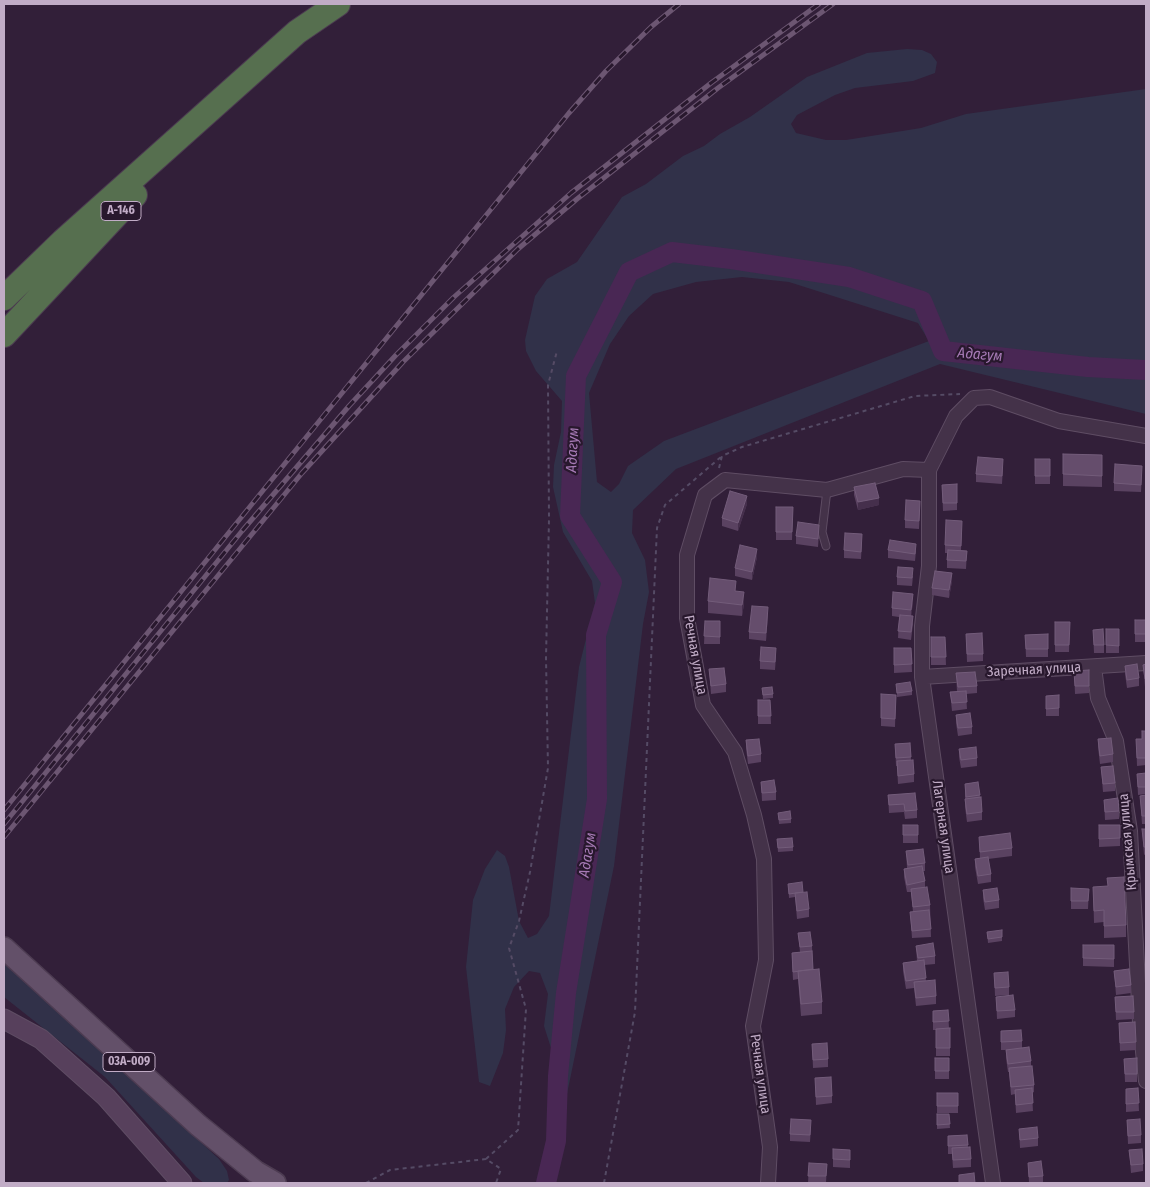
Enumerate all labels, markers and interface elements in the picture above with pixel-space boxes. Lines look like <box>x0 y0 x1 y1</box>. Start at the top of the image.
road number: А-146 <box>101 202 141 220</box>
water label: Адагум <box>957 344 1003 366</box>
water label: Адагум <box>563 427 583 473</box>
street label: Речная улица <box>680 614 710 696</box>
street label: Заречная улица <box>986 659 1082 681</box>
street label: Лагерная улица <box>928 779 958 875</box>
street label: Крымская улица <box>1115 793 1141 891</box>
water label: Адагум <box>576 831 600 879</box>
street label: Речная улица <box>746 1033 774 1115</box>
road number: 03А-009 <box>103 1052 155 1072</box>

